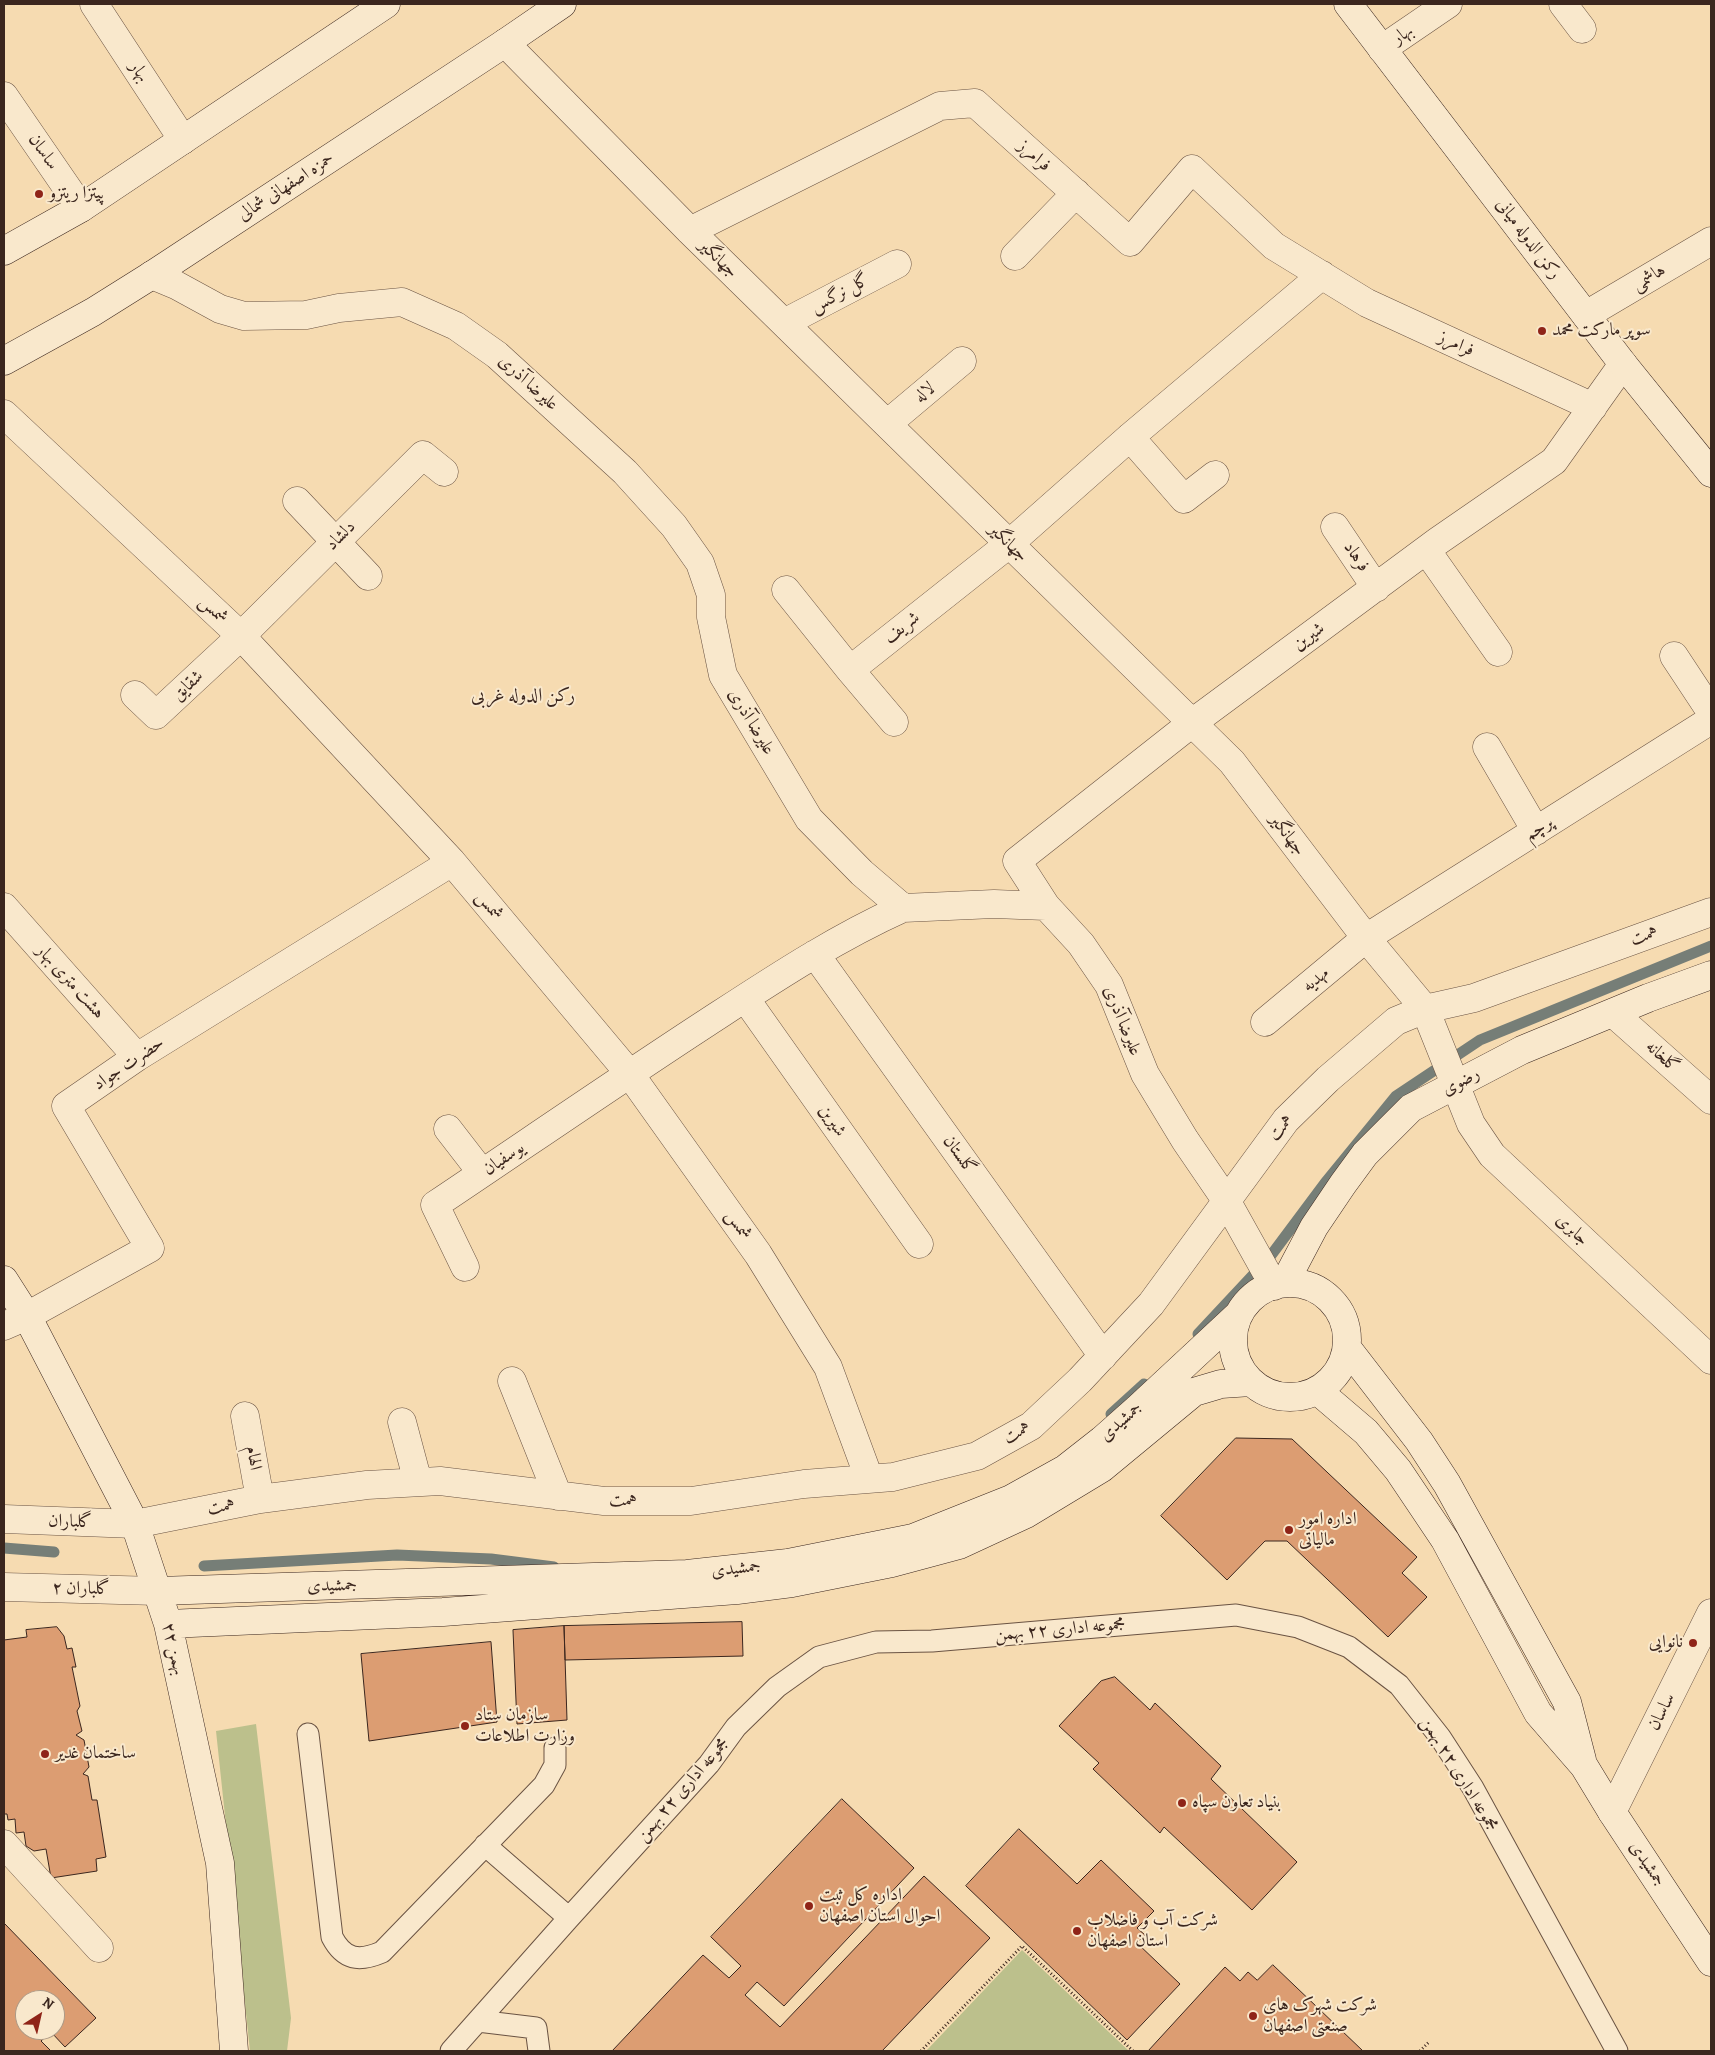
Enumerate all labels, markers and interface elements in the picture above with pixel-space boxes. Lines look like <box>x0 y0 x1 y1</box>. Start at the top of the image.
street label: بهار <box>1388 20 1418 50</box>
street label: بهار <box>124 57 154 87</box>
street label: ساسان <box>23 130 63 174</box>
street label: فرامرز <box>1013 135 1055 177</box>
street label: حمزه اصفهانی شمالی <box>234 148 338 226</box>
place label: پیتزا ریتزو <box>49 183 105 205</box>
marker: پیتزا ریتزو <box>33 188 45 200</box>
street label: رکن الدوله میانی <box>1491 194 1565 284</box>
street label: جهانگیر <box>694 235 742 283</box>
street label: هاشمی <box>1628 260 1670 296</box>
street label: گل نرگس <box>807 270 873 318</box>
place label: سوپر مارکت محمد <box>1552 320 1651 342</box>
marker: سوپر مارکت محمد <box>1536 325 1548 337</box>
street label: فرامرز <box>1435 326 1477 362</box>
street label: علیرضا آذری <box>493 350 563 416</box>
street label: لاله <box>910 378 940 408</box>
street label: دلشاد <box>321 516 361 556</box>
street label: جهانگیر <box>984 519 1032 567</box>
street label: فرهاد <box>1338 538 1374 576</box>
street label: شمس <box>194 591 232 629</box>
street label: شریف <box>880 607 924 649</box>
street label: شیرین <box>1289 618 1329 656</box>
street label: شقایق <box>168 666 208 706</box>
district label: رکن الدوله غربی <box>471 685 575 707</box>
street label: علیرضا آذری <box>723 685 779 759</box>
street label: جهانگیر <box>1264 810 1310 860</box>
street label: پرچم <box>1521 812 1557 846</box>
street label: شمس <box>470 887 508 925</box>
street label: همت <box>1627 921 1661 951</box>
street label: هشت متری بهار <box>31 940 109 1024</box>
street label: مهدیه <box>1298 963 1334 997</box>
street label: علیرضا آذری <box>1098 983 1146 1059</box>
street label: حضرت جواد <box>89 1032 169 1096</box>
street label: گلخانه <box>1641 1036 1683 1078</box>
street label: رضوی <box>1438 1063 1484 1101</box>
street label: شیرین <box>813 1101 851 1141</box>
street label: همت <box>1264 1110 1298 1146</box>
street label: گلستان <box>938 1131 980 1179</box>
street label: یوسفیان <box>479 1137 529 1181</box>
street label: شمس <box>720 1206 756 1244</box>
street label: جابری <box>1551 1209 1593 1251</box>
street label: جمشیدی <box>1095 1397 1147 1447</box>
street label: همت <box>999 1417 1035 1449</box>
street label: الهام <box>240 1444 266 1472</box>
street label: همت <box>609 1490 637 1512</box>
street label: همت <box>205 1494 237 1520</box>
place label: اداره امور مالیاتی <box>1299 1509 1357 1552</box>
street label: گلباران <box>48 1510 92 1534</box>
marker: اداره امور مالیاتی <box>1283 1524 1295 1536</box>
street label: جمشیدی <box>710 1555 762 1583</box>
street label: جمشیدی <box>307 1574 357 1598</box>
street label: گلباران ۲ <box>52 1578 110 1600</box>
street label: مجموعه اداری ۲۲ بهمن <box>994 1614 1126 1646</box>
street label: ۲۲ بهمن <box>156 1620 190 1678</box>
place label: نانوایی <box>1649 1632 1683 1654</box>
marker: نانوایی <box>1687 1637 1699 1649</box>
street label: ساسان <box>1644 1690 1680 1734</box>
place label: سازمان ستاد وزارت اطلاعات <box>475 1705 575 1748</box>
street label: مجموعه اداری ۲۲ بهمن <box>1415 1713 1503 1835</box>
marker: سازمان ستاد وزارت اطلاعات <box>459 1720 471 1732</box>
street label: مجموعه اداری ۲۲ بهمن <box>632 1734 734 1846</box>
place label: ساختمان غدیر <box>55 1743 136 1765</box>
marker: ساختمان غدیر <box>39 1748 51 1760</box>
place label: بنیاد تعاون سپاه <box>1192 1792 1281 1814</box>
marker: بنیاد تعاون سپاه <box>1176 1797 1188 1809</box>
street label: جمشیدی <box>1624 1837 1670 1891</box>
place label: اداره کل ثبت احوال استان اصفهان <box>819 1885 940 1928</box>
marker: اداره کل ثبت احوال استان اصفهان <box>803 1900 815 1912</box>
place label: شرکت آب و فاضلاب استان اصفهان <box>1087 1910 1218 1952</box>
marker: شرکت آب و فاضلاب استان اصفهان <box>1071 1925 1083 1937</box>
north arrow <box>15 1990 65 2040</box>
text: N <box>39 1992 58 2014</box>
place label: شرکت شهرک های صنعتی اصفهان <box>1263 1995 1377 2038</box>
marker: شرکت شهرک های صنعتی اصفهان <box>1247 2010 1259 2022</box>

